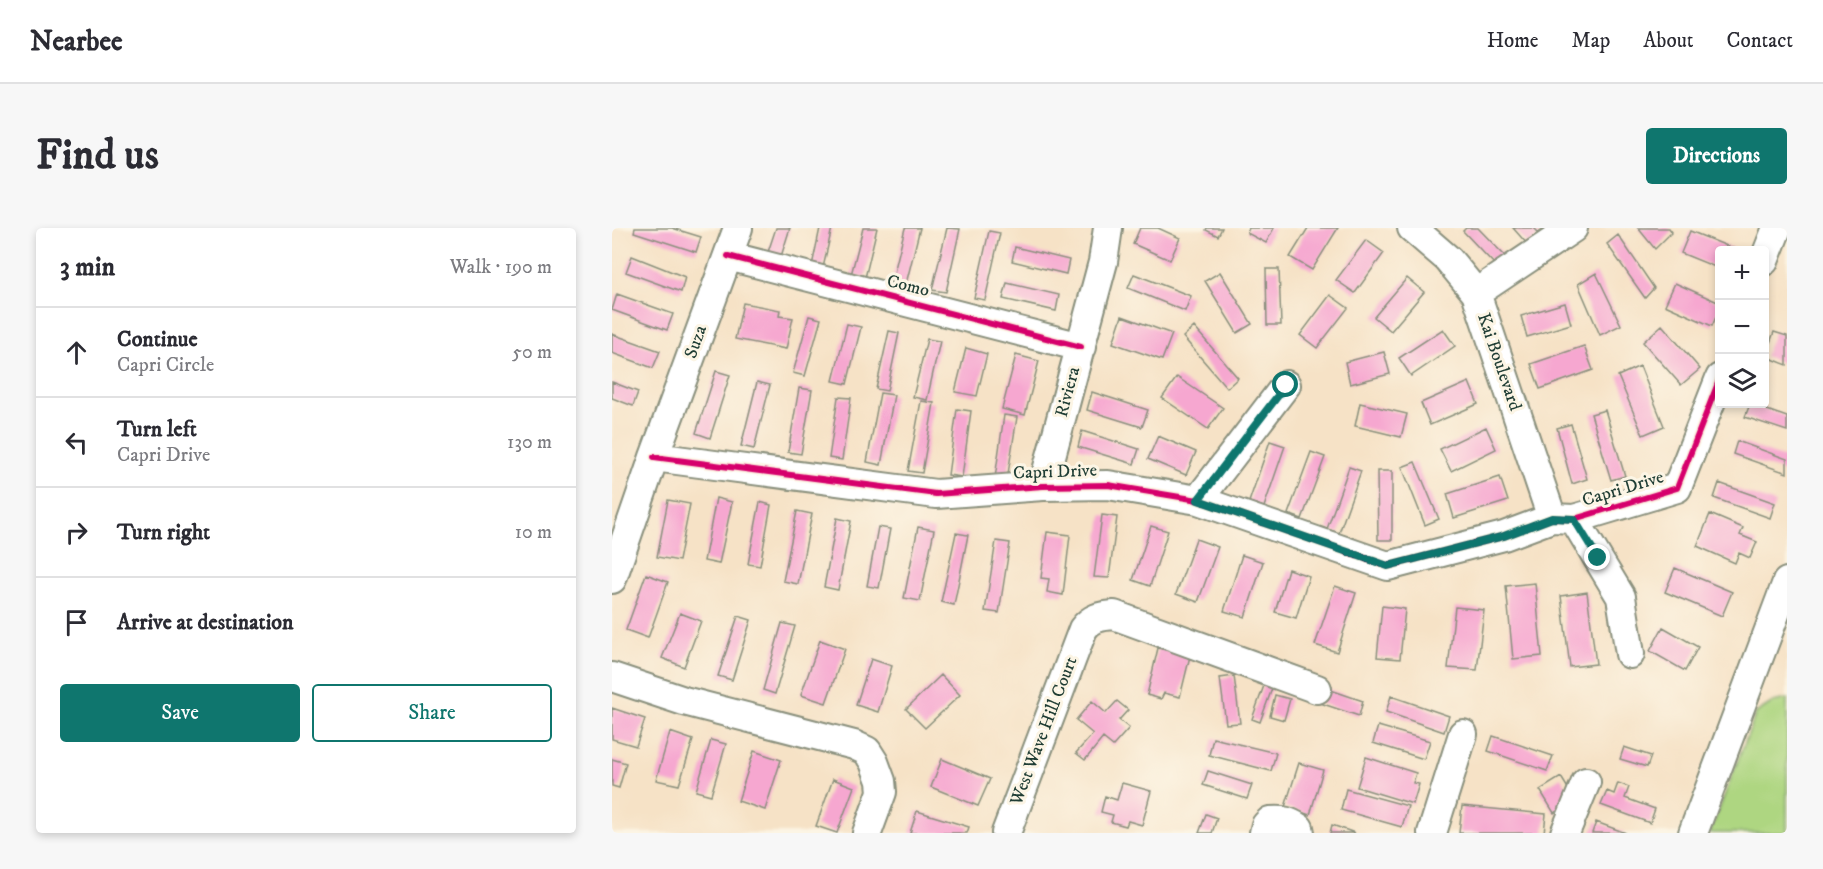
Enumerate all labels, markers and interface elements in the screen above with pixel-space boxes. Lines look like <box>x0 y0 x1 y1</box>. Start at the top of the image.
text: Nearbee <box>30 24 123 59</box>
text: Home <box>1487 28 1539 54</box>
text: Map <box>1572 28 1610 54</box>
text: About <box>1643 28 1694 54</box>
text: Contact <box>1727 28 1793 54</box>
button: Directions <box>1646 128 1787 184</box>
text: Find us <box>36 130 159 182</box>
map controls <box>1715 246 1769 408</box>
button: + <box>1715 246 1769 300</box>
text: 3 min <box>60 251 115 284</box>
text: Walk · 190 m <box>450 255 552 280</box>
street label: Como <box>885 270 932 302</box>
button: − <box>1715 300 1769 354</box>
street label: Kai Boulevard <box>1472 310 1526 414</box>
street label: Suza <box>680 322 712 362</box>
text: Continue <box>117 326 198 353</box>
icon: ahead <box>60 336 93 369</box>
text: 50 m <box>512 340 552 365</box>
text: Capri Circle <box>117 353 214 378</box>
button: layers <box>1715 354 1769 408</box>
street label: Riviera <box>1051 364 1085 419</box>
route start <box>1272 371 1298 397</box>
text: Turn left <box>117 416 197 443</box>
icon: left <box>60 426 93 459</box>
text: 130 m <box>507 430 552 455</box>
text: Capri Drive <box>117 443 210 468</box>
street label: Capri Drive <box>1013 460 1097 484</box>
street label: Capri Drive <box>1580 466 1666 512</box>
icon: right <box>60 516 93 549</box>
text: Turn right <box>117 519 210 546</box>
text: 10 m <box>515 520 552 545</box>
route end <box>1584 544 1610 570</box>
icon: arrive <box>60 606 93 639</box>
text: Arrive at destination <box>117 609 294 636</box>
street label: West Wave Hill Court <box>1005 653 1083 809</box>
button: Save <box>60 684 300 742</box>
button: Share <box>312 684 552 742</box>

